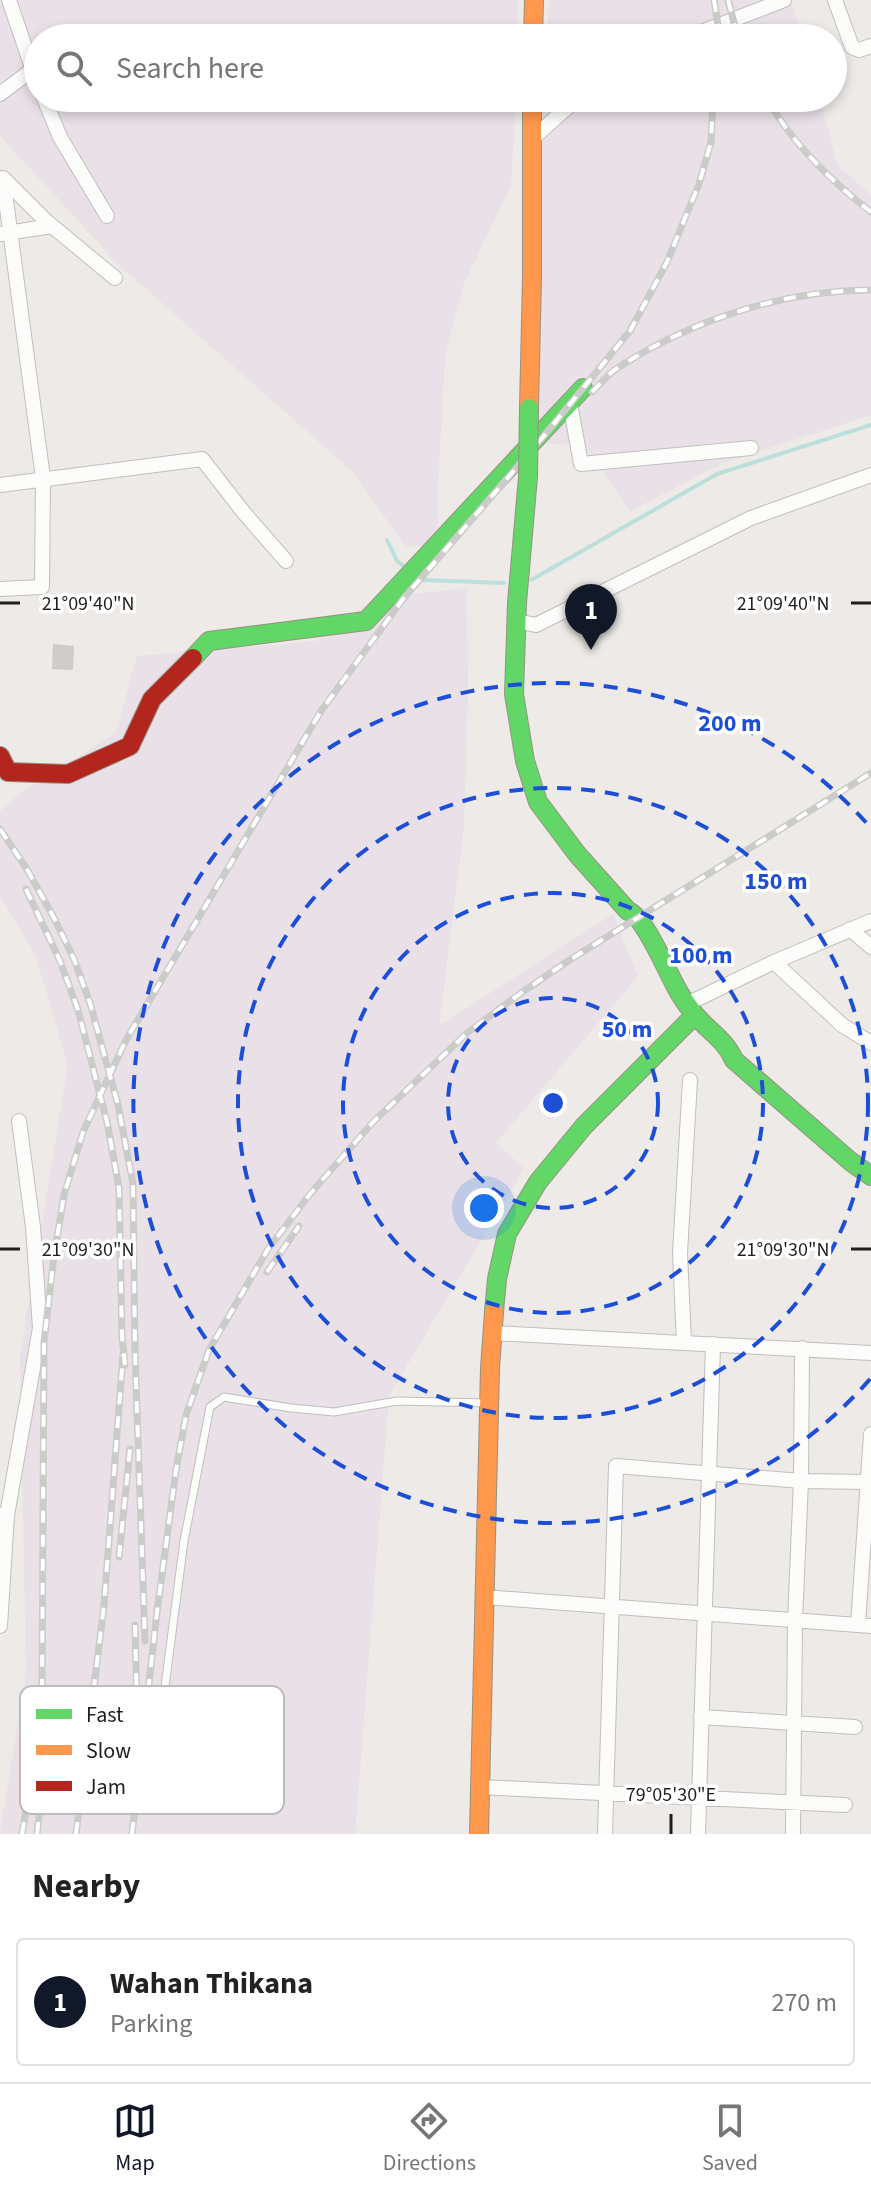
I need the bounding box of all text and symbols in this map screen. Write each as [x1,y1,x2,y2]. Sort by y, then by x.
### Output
search box [24,24,847,112]
icon: search [52,46,96,90]
text: Search here [116,47,264,90]
pin: 1 [565,584,617,650]
text: 21°09'40"N [42,590,134,618]
text: 21°09'40"N [737,590,829,618]
text: 200 m [698,706,762,741]
text: 150 m [744,864,808,899]
text: 100 m [669,938,733,973]
text: 50 m [602,1012,652,1047]
centre of rings [539,1089,567,1117]
your location [464,1188,504,1228]
text: 21°09'30"N [42,1236,134,1264]
text: 21°09'30"N [737,1236,829,1264]
legend [20,1686,284,1814]
text: Fast [86,1699,124,1731]
text: Slow [86,1735,131,1767]
text: Jam [86,1771,126,1803]
text: 79°05'30"E [626,1781,716,1809]
text: Nearby [32,1862,140,1911]
text: Wahan Thikana [110,1962,313,2005]
text: 1 [53,1984,67,2021]
text: 270 m [771,1984,837,2021]
text: Parking [110,2005,192,2042]
tab: Map [113,2099,157,2179]
tab: Directions [383,2099,476,2179]
tab: Saved [702,2099,758,2179]

